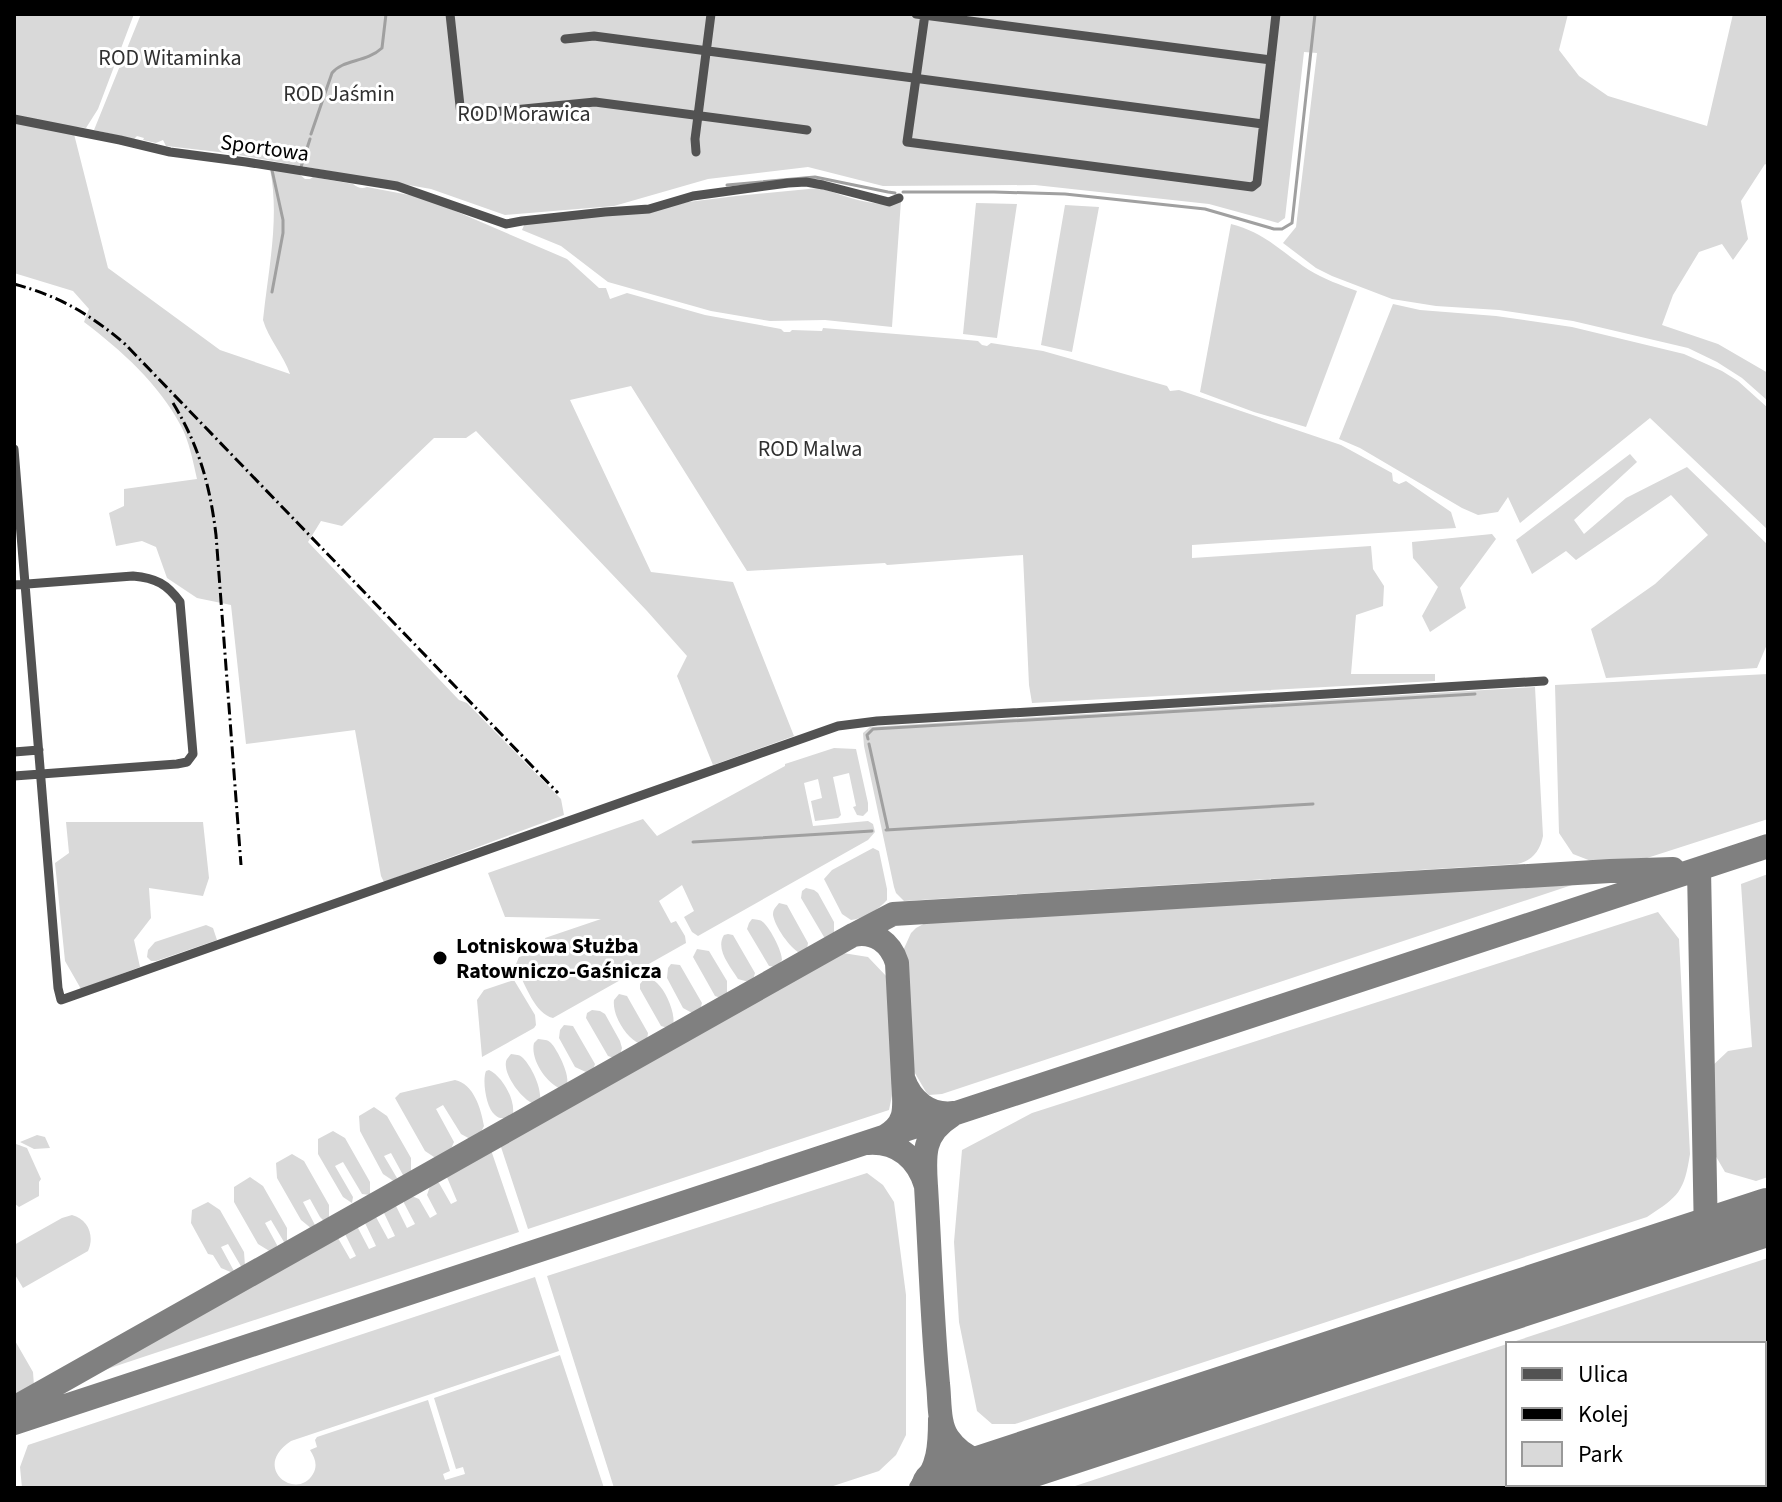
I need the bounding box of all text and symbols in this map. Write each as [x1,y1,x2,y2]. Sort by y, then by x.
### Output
park label: ROD Witaminka [98,42,242,74]
park label: ROD Jaśmin [283,78,395,110]
park label: ROD Morawica [457,98,591,130]
street label: Sportowa [218,126,311,170]
park label: ROD Malwa [758,433,862,465]
place label: Lotniskowa Służba Ratowniczo-Gaśnicza [456,930,662,987]
marker: Lotniskowa Służba Ratowniczo-Gaśnicza [431,949,449,967]
legend [1506,1342,1766,1486]
text: Ulica [1578,1357,1628,1392]
text: Kolej [1578,1397,1629,1432]
text: Park [1578,1437,1623,1472]

